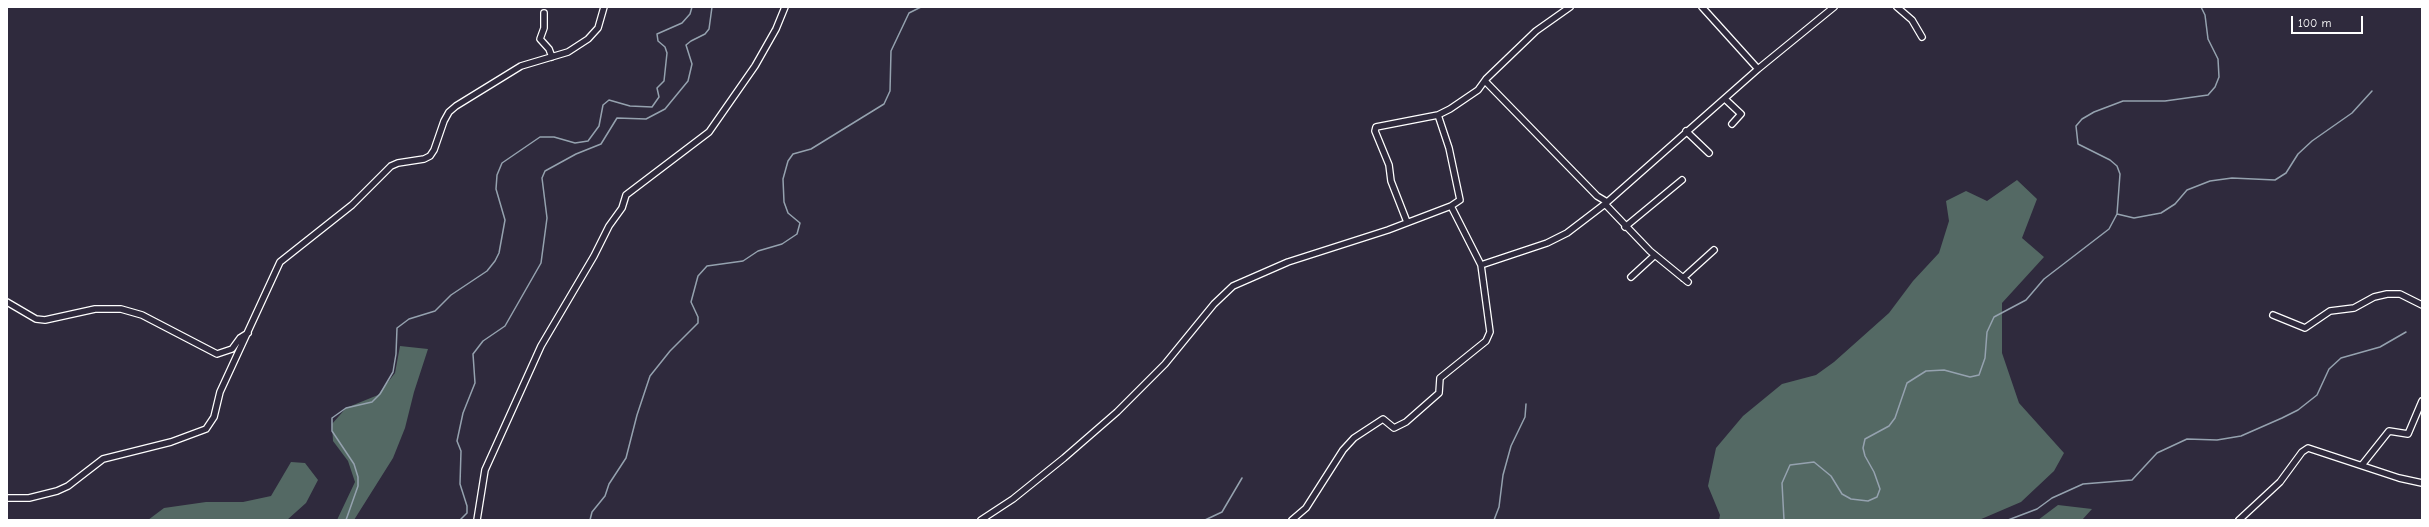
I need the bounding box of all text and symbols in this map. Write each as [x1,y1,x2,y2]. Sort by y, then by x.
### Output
scale bar [2293,8,2365,34]
text: 100 m [2298,16,2331,30]

